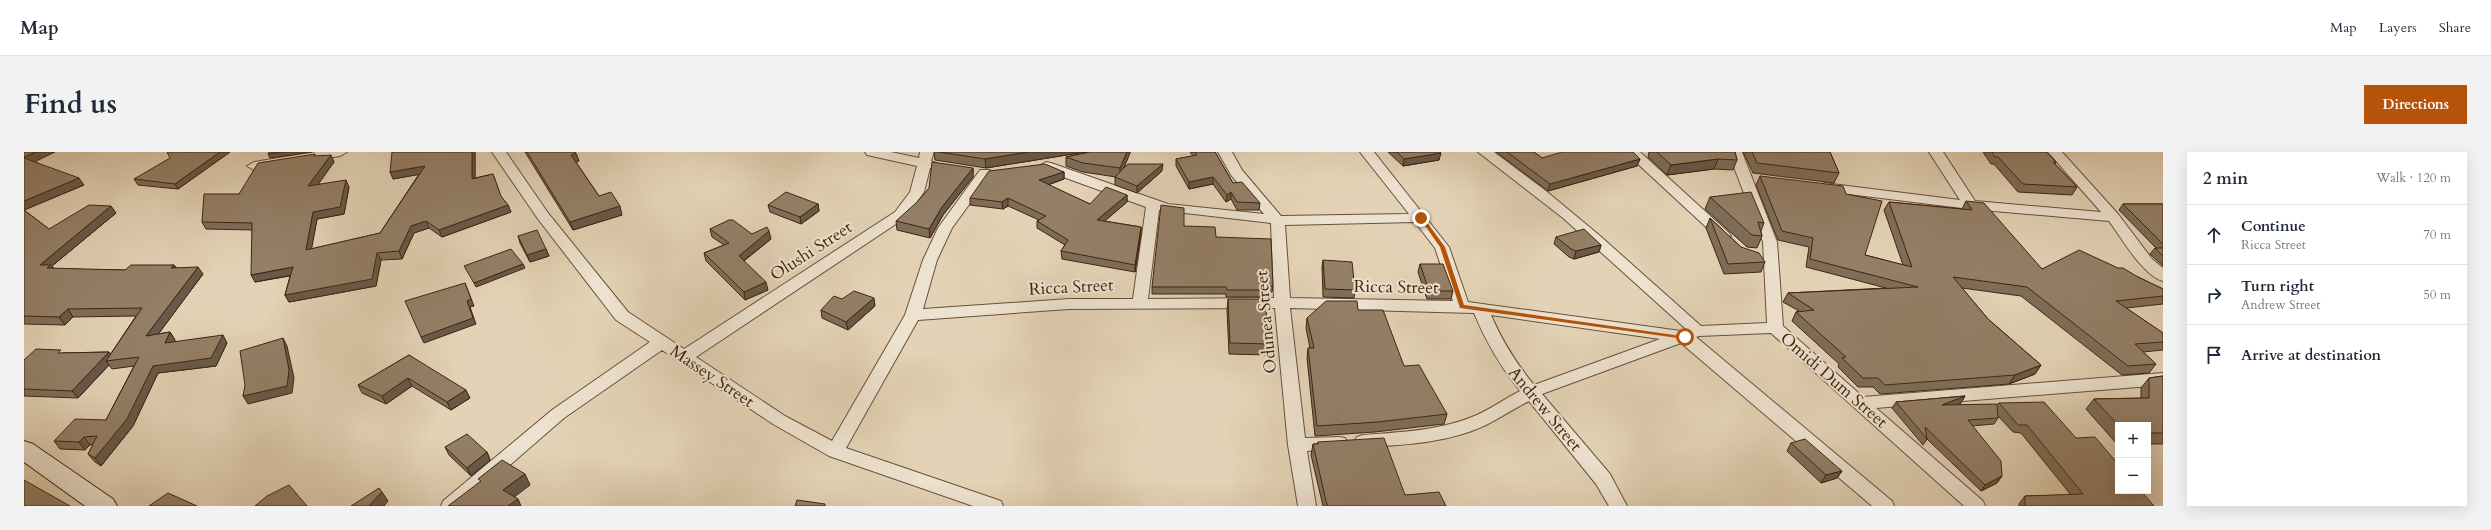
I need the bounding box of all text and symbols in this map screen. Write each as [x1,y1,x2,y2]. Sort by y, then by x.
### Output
text: Map [20,15,59,41]
text: Map [2330,18,2357,37]
text: Layers [2379,18,2417,37]
text: Share [2439,18,2471,37]
text: Find us [24,85,117,123]
button: Directions [2364,85,2467,124]
text: 2 min [2203,167,2248,190]
text: Walk · 120 m [2376,169,2451,187]
route end [1412,209,1430,227]
street label: Olushi Street [765,216,857,286]
text: Continue [2241,216,2306,236]
icon: ahead [2203,224,2225,246]
text: 70 m [2423,226,2451,244]
text: Ricca Street [2241,236,2306,254]
street label: Odunea Street [1250,269,1282,374]
street label: Ricca Street [1028,273,1115,301]
street label: Ricca Street [1353,275,1439,299]
text: Turn right [2241,276,2314,296]
icon: right [2203,284,2225,306]
text: 50 m [2423,286,2451,304]
text: Andrew Street [2241,296,2320,314]
street label: Omidi Dum Street [1775,327,1893,433]
route start [1676,328,1694,346]
street label: Massey Street [665,339,759,413]
icon: arrive [2203,344,2225,366]
text: Arrive at destination [2241,345,2381,365]
street label: Andrew Street [1503,362,1588,457]
map controls [2115,422,2151,494]
button: + [2115,422,2151,458]
button: − [2115,458,2151,494]

